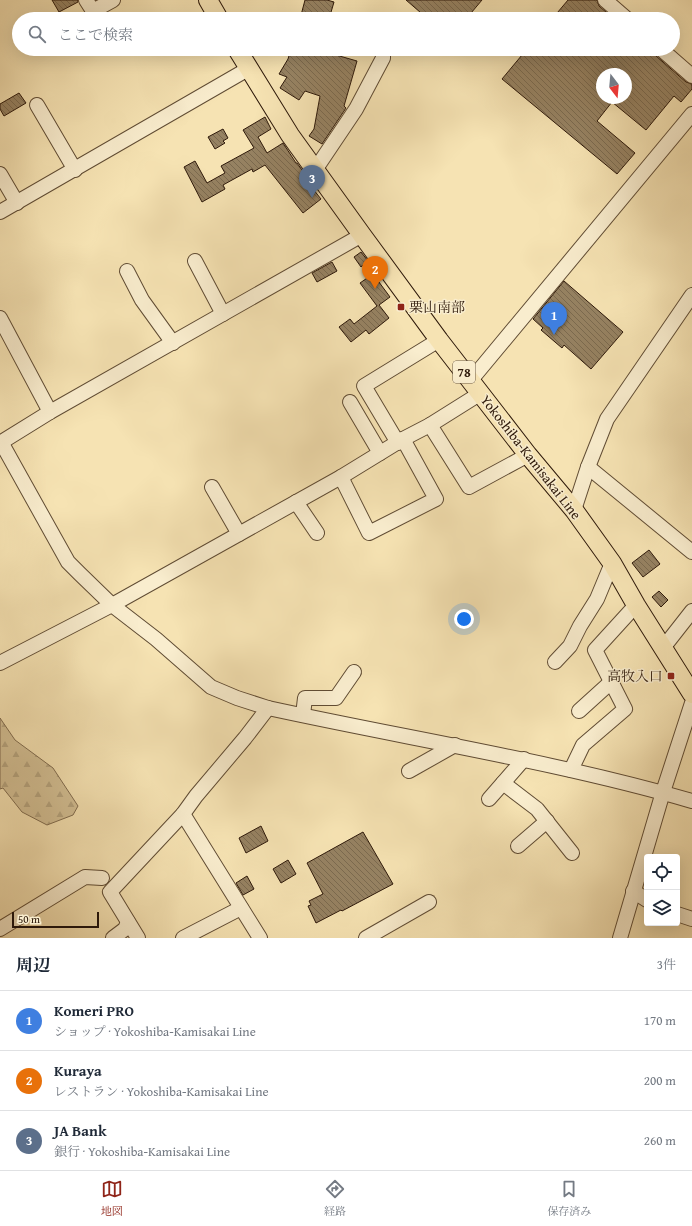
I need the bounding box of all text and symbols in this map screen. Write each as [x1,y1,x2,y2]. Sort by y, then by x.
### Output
search box [12,12,680,56]
icon: search [26,23,48,45]
text: ここで検索 [58,24,133,45]
north arrow [596,68,632,104]
pin: 3 [299,165,325,198]
pin: 2 [362,256,388,289]
place label: 栗山南部 [409,297,465,317]
marker: 栗山南部 [396,302,406,312]
pin: 1 [541,302,567,335]
road number: 78 [453,361,475,383]
street label: Yokoshiba-Kamisakai Line [476,391,586,524]
your location [454,609,474,629]
place label: 高牧入口 [607,666,663,686]
marker: 高牧入口 [666,671,676,681]
map controls [644,854,680,926]
button: locate [644,854,680,890]
button: layers [644,890,680,926]
scale bar [12,910,99,929]
text: 50 m [18,911,40,927]
text: 周辺 [16,952,50,977]
text: 3件 [657,955,676,974]
text: Komeri PRO [54,1000,134,1021]
text: 1 [26,1011,32,1030]
text: 170 m [644,1011,676,1030]
text: ショップ · Yokoshiba-Kamisakai Line [54,1022,256,1041]
text: Kuraya [54,1060,102,1081]
text: 2 [26,1071,32,1090]
text: 200 m [644,1071,676,1090]
text: レストラン · Yokoshiba-Kamisakai Line [54,1082,269,1101]
text: JA Bank [54,1120,106,1141]
text: 3 [26,1131,32,1150]
text: 260 m [644,1131,676,1150]
text: 銀行 · Yokoshiba-Kamisakai Line [54,1142,230,1161]
tab: 地図 [101,1178,123,1219]
tab: 経路 [324,1178,346,1219]
tab: 保存済み [547,1178,591,1219]

